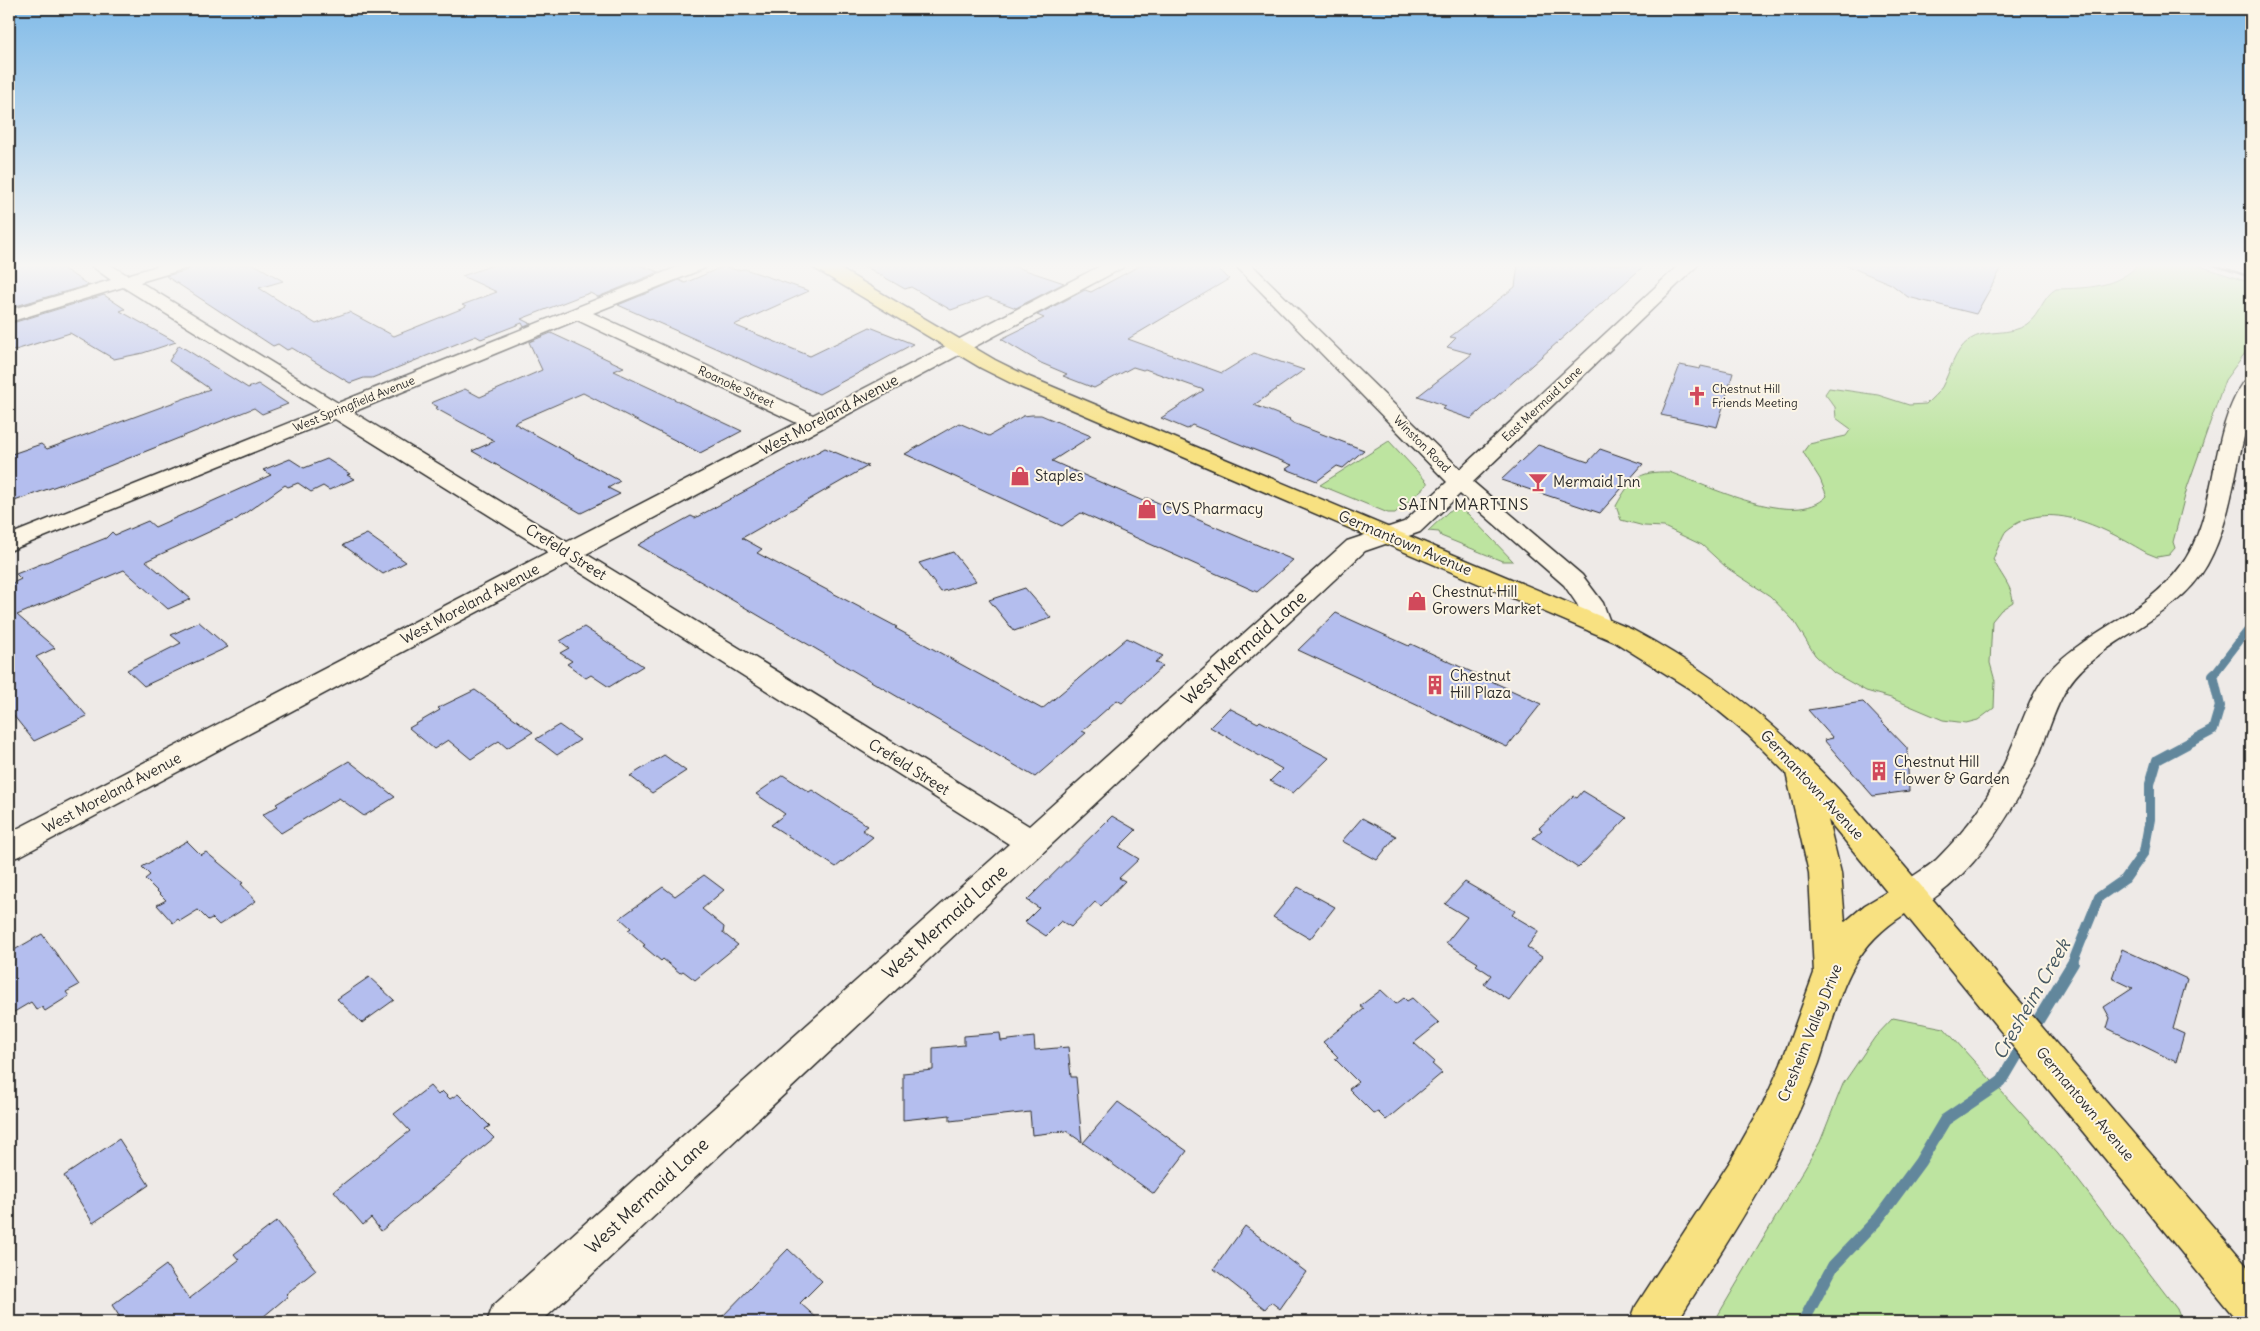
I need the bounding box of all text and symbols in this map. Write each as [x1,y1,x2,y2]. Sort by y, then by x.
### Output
street label: Roanoke Street [696,362,777,411]
street label: East Mermaid Lane [1499,363,1585,445]
street label: West Moreland Avenue [756,370,901,459]
street label: West Springfield Avenue [291,372,417,435]
place label: Chestnut Hill Friends Meeting [1712,381,1798,410]
church icon: Chestnut Hill Friends Meeting [1686,385,1708,407]
street label: Winston Road [1391,412,1454,475]
shop icon: Staples [1009,465,1031,487]
place label: Staples [1035,466,1084,485]
bar icon: Mermaid Inn [1527,471,1549,493]
place label: Mermaid Inn [1553,472,1641,491]
district label: SAINT MARTINS [1399,494,1529,514]
shop icon: CVS Pharmacy [1136,498,1158,520]
place label: CVS Pharmacy [1162,499,1263,518]
street label: Germantown Avenue [1336,506,1475,579]
street label: Crefeld Street [522,519,610,584]
street label: West Moreland Avenue [397,559,542,648]
place label: Chestnut Hill Growers Market [1432,582,1541,618]
street label: West Mermaid Lane [1176,585,1311,710]
shop icon: Chestnut Hill Growers Market [1406,590,1428,612]
place label: Chestnut Hill Plaza [1450,666,1511,702]
building icon: Chestnut Hill Plaza [1424,674,1446,696]
street label: Germantown Avenue [1757,726,1868,843]
street label: Crefeld Street [865,734,953,799]
street label: West Moreland Avenue [39,748,184,837]
place label: Chestnut Hill Flower & Garden [1894,752,2010,788]
building icon: Chestnut Hill Flower & Garden [1868,760,1890,782]
street label: West Mermaid Lane [877,859,1012,984]
water label: Cresheim Creek [1987,933,2076,1063]
street label: Cresheim Valley Drive [1773,961,1846,1104]
street label: Germantown Avenue [2032,1043,2139,1165]
street label: West Mermaid Lane [580,1132,713,1259]

